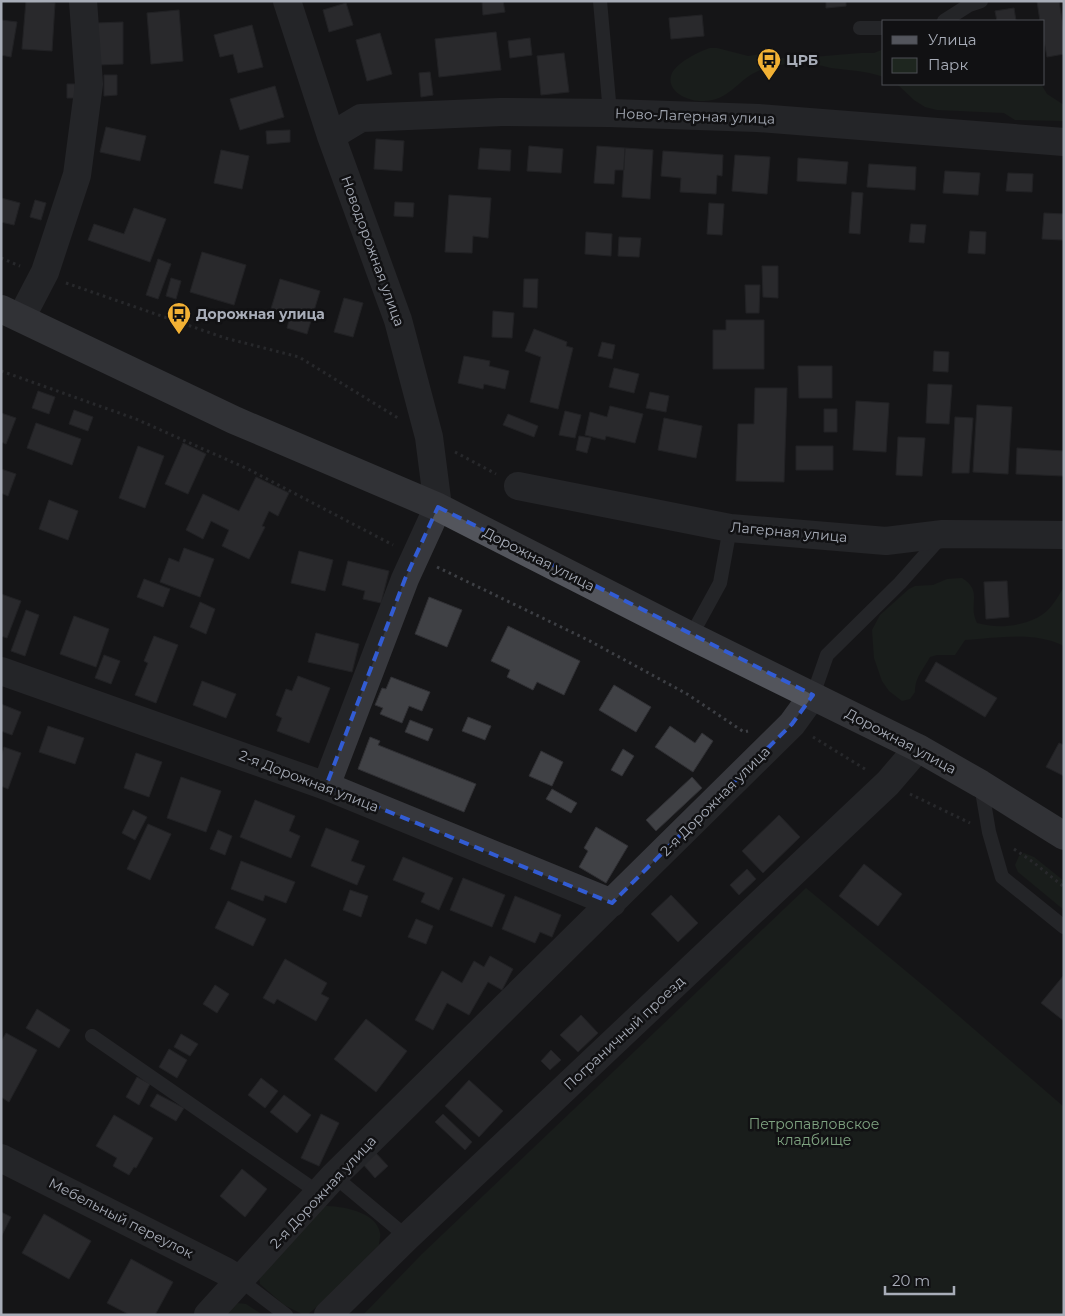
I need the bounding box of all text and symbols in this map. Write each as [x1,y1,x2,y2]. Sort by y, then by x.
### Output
legend [882,20,1045,85]
text: Улица [928,30,976,49]
bus stop icon: ЦРБ [756,47,782,81]
place label: ЦРБ [786,51,818,69]
text: Парк [928,55,968,74]
street label: Ново-Лагерная улица [615,104,775,128]
street label: Новодорожная улица [337,173,409,329]
bus stop icon: Дорожная улица [166,301,192,335]
place label: Дорожная улица [196,305,325,323]
street label: Лагерная улица [730,518,848,546]
street label: Дорожная улица [480,523,598,595]
street label: Дорожная улица [842,704,960,778]
street label: 2-я Дорожная улица [656,742,774,860]
street label: 2-я Дорожная улица [237,746,381,816]
street label: Пограничный проезд [560,972,688,1094]
park label: Петропавловское кладбище [749,1115,879,1149]
street label: 2-я Дорожная улица [266,1132,380,1252]
street label: Мебельный переулок [46,1174,196,1262]
scale bar [885,1264,954,1296]
text: 20 m [892,1271,930,1290]

